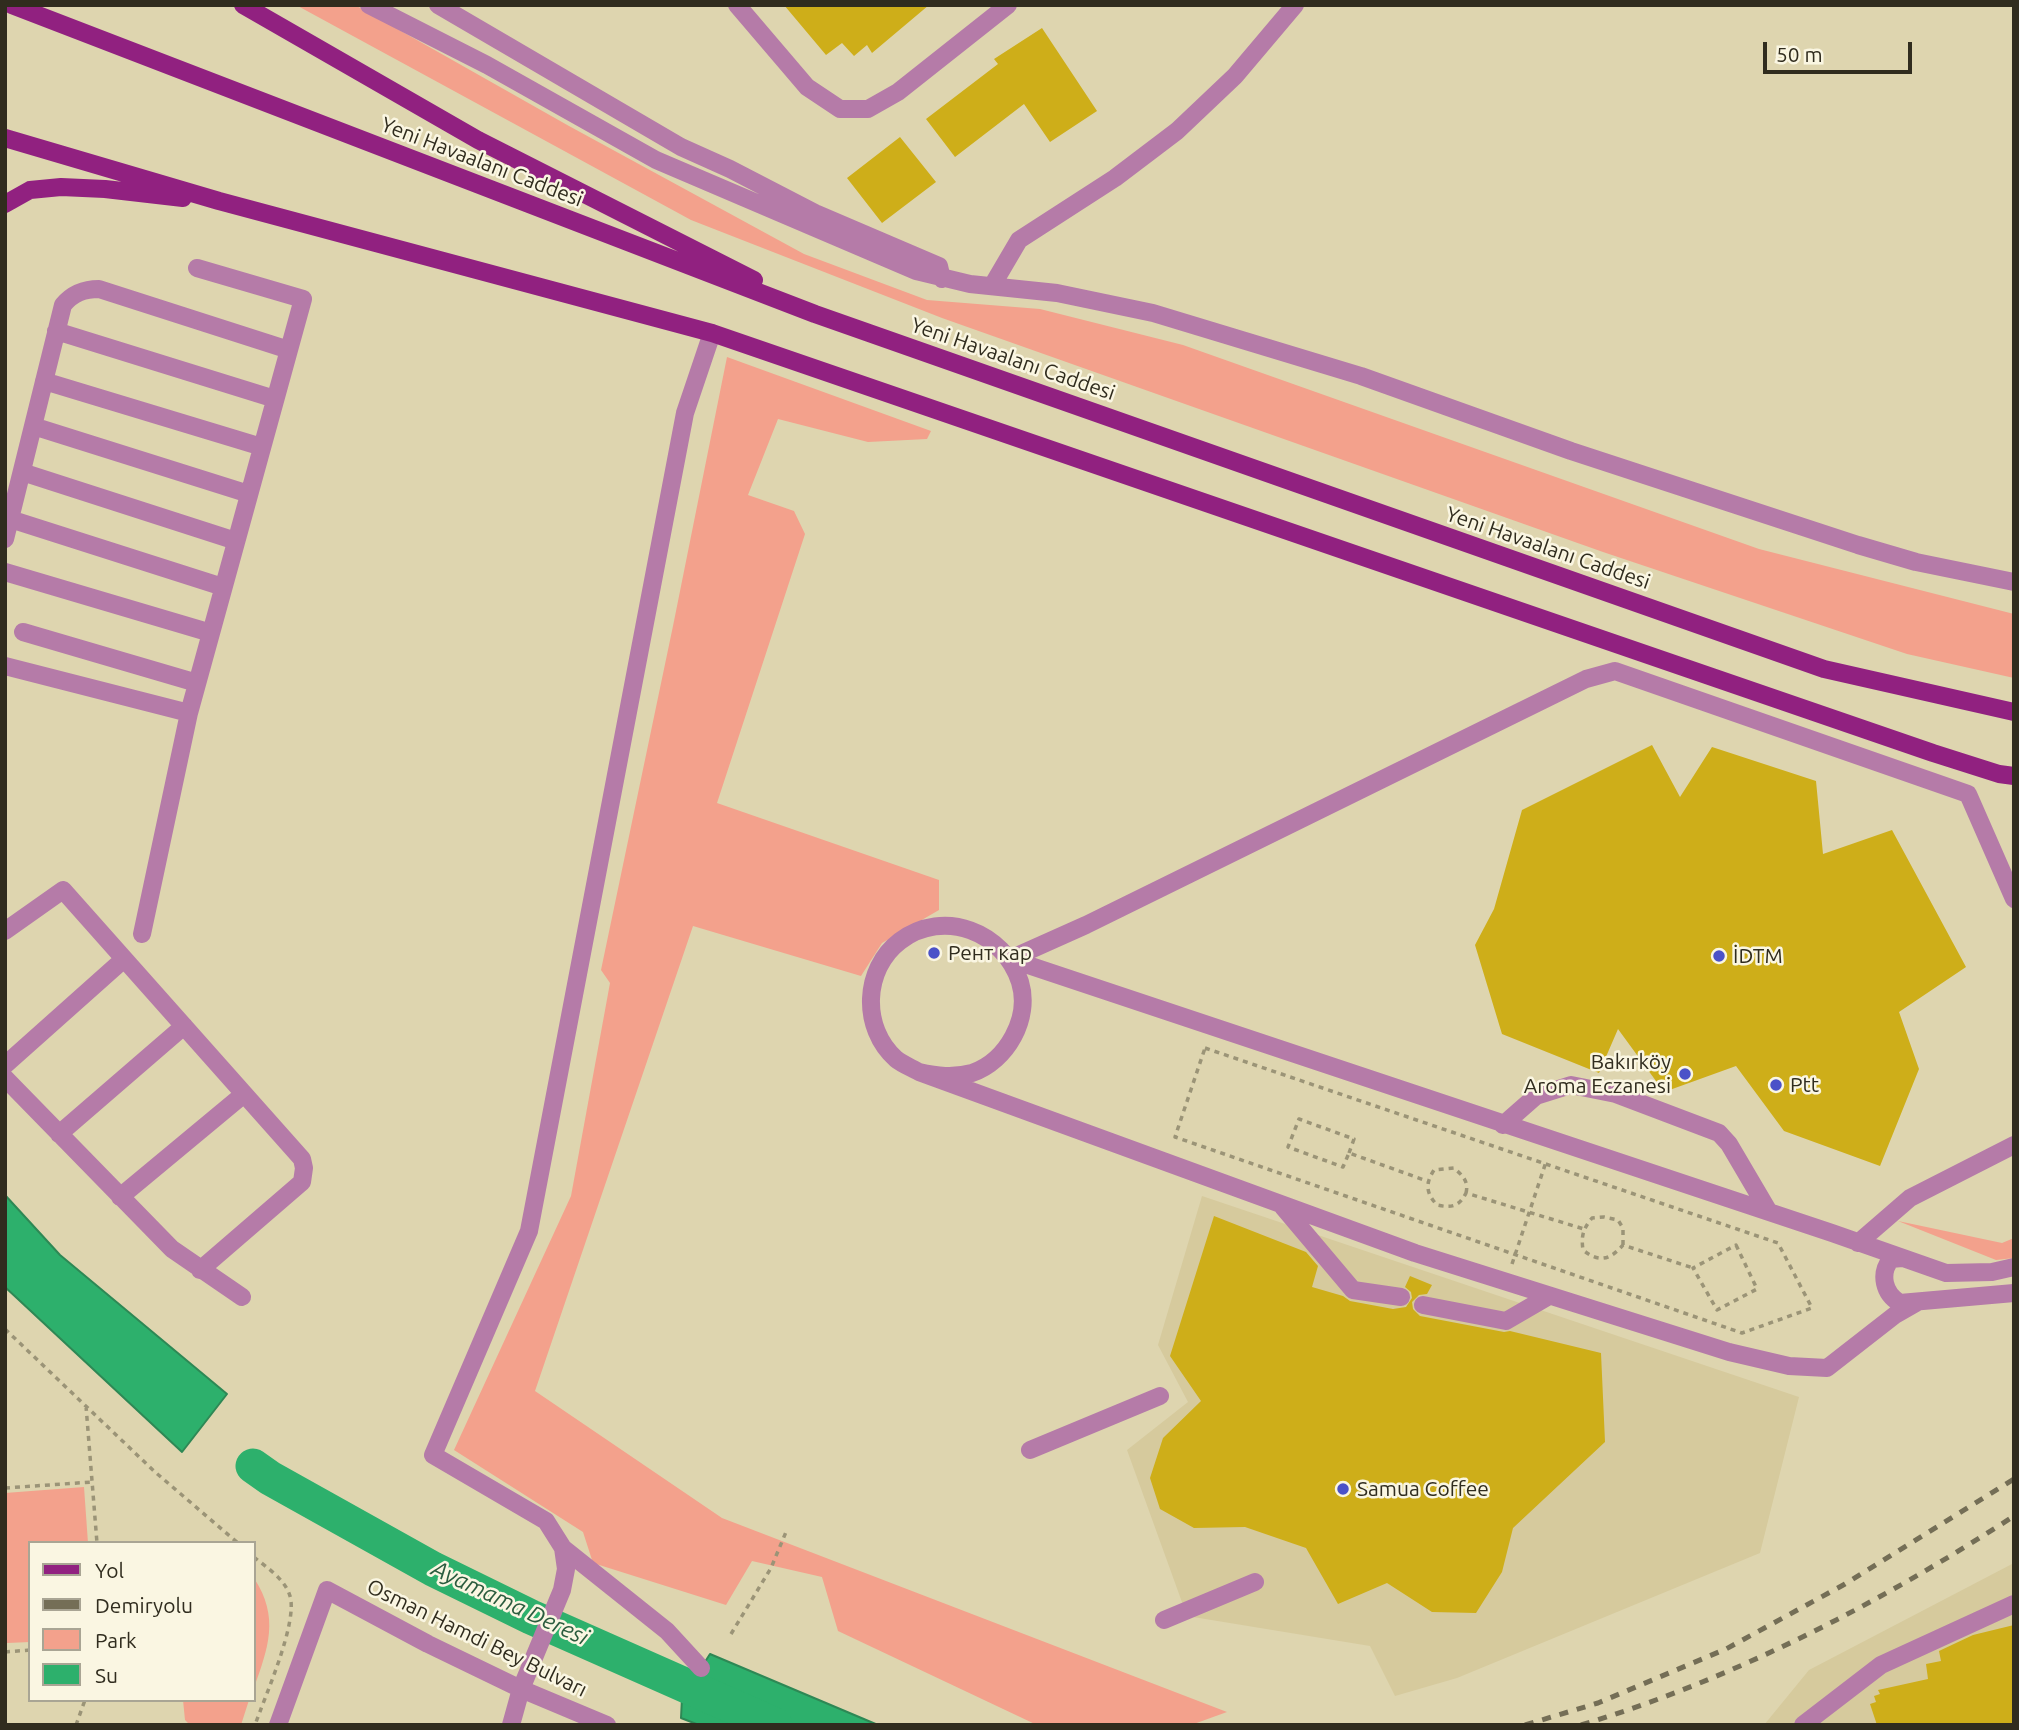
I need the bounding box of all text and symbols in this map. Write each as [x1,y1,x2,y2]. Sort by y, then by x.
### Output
scale bar [1767,28,1916,72]
text: 50 m [1776,42,1823,66]
street label: Yeni Havaalanı Caddesi [377,112,587,212]
street label: Yeni Havaalanı Caddesi [908,312,1118,406]
street label: Yeni Havaalanı Caddesi [1443,501,1653,595]
place label: Рент кар [948,940,1032,966]
place label: İDTM [1733,943,1783,969]
marker: Рент кар [926,945,942,961]
marker: İDTM [1711,948,1727,964]
place label: Bakırköy Aroma Eczanesi [1524,1049,1671,1099]
marker: Bakırköy Aroma Eczanesi [1677,1066,1693,1082]
place label: Ptt [1790,1072,1819,1098]
marker: Ptt [1768,1077,1784,1093]
place label: Samua Coffee [1357,1476,1489,1502]
marker: Samua Coffee [1335,1481,1351,1497]
legend [28,1541,256,1702]
water label: Ayamama Deresi [427,1555,593,1651]
text: Yol [95,1558,124,1582]
street label: Osman Hamdi Bey Bulvarı [363,1574,591,1702]
text: Demiryolu [95,1593,193,1617]
text: Park [95,1628,137,1652]
text: Su [95,1663,118,1687]

